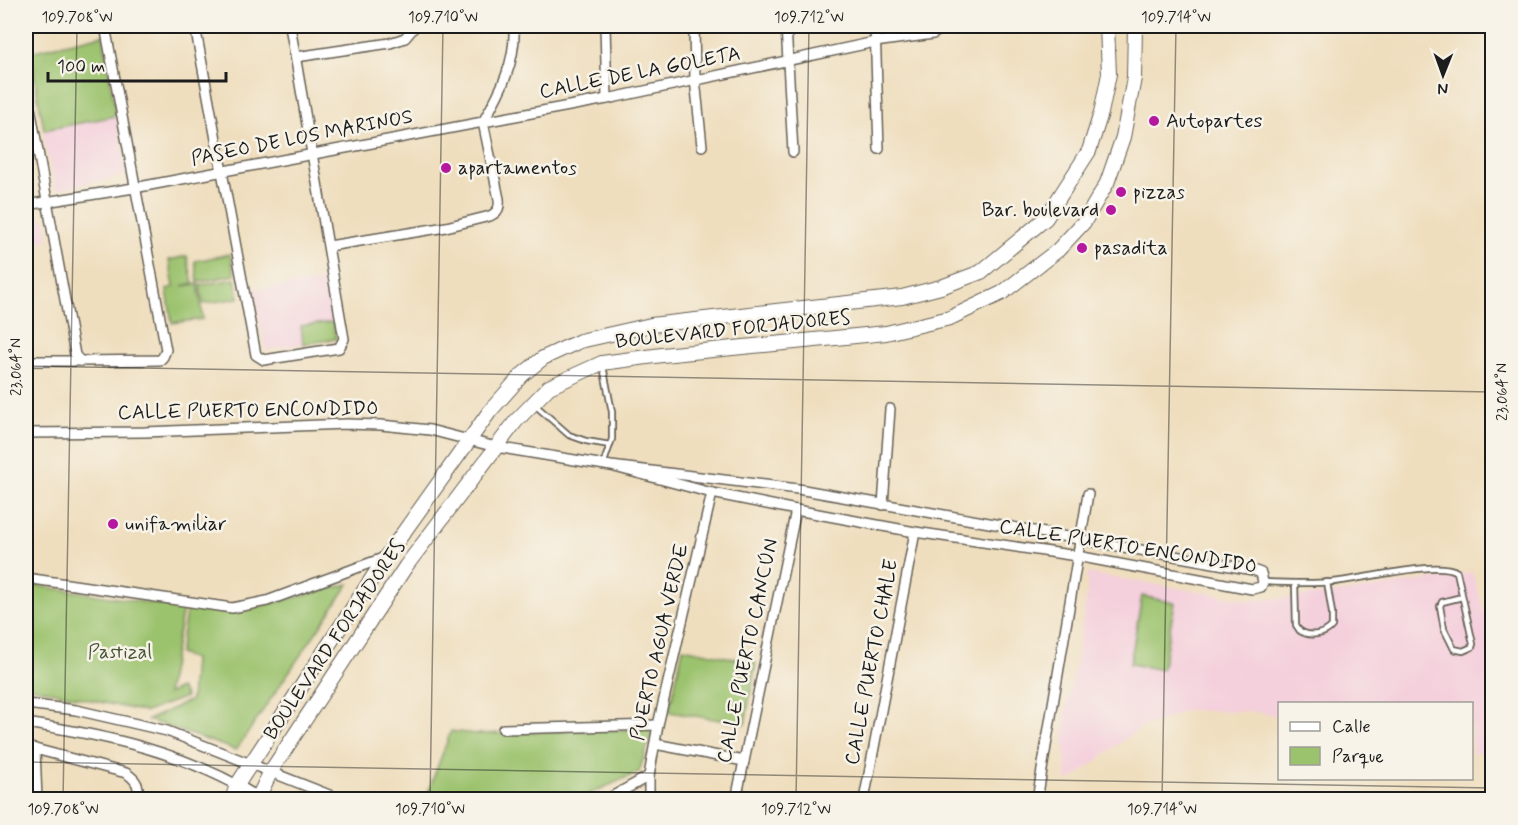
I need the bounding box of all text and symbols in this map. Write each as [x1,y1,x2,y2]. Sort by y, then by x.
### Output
text: 109.708°W [41,8,113,28]
text: 109.710°W [408,8,478,28]
text: 109.712°W [774,8,844,28]
text: 109.714°W [1141,8,1211,28]
street label: CALLE DE LA GOLETA [537,40,743,106]
scale bar [48,45,226,83]
north arrow [1413,45,1473,105]
text: 100 m [57,55,105,79]
text: N [1437,78,1448,99]
street label: PASEO DE LOS MARINOS [189,103,415,173]
place label: Autopartes [1166,108,1263,135]
marker: Autopartes [1147,114,1161,128]
place label: apartamentos [458,155,577,182]
marker: apartamentos [439,161,453,175]
place label: pizzas [1133,179,1185,206]
marker: pizzas [1114,185,1128,199]
place label: Bar. boulevard [982,197,1099,224]
marker: Bar. boulevard [1104,203,1118,217]
place label: pasadita [1094,235,1168,262]
marker: pasadita [1075,241,1089,255]
street label: BOULEVARD FORJADORES [614,304,852,356]
text: 23.064°N [7,338,27,396]
text: 23.064°N [1493,363,1513,421]
street label: CALLE PUERTO ENCONDIDO [117,395,379,427]
place label: unifamiliar [125,511,227,538]
street label: CALLE PUERTO ENCONDIDO [997,513,1259,581]
marker: unifamiliar [106,517,120,531]
street label: BOULEVARD FORJADORES [258,535,412,745]
street label: CALLE PUERTO CANCÚN [711,536,785,766]
street label: PUERTO AGUA VERDE [624,541,696,743]
street label: CALLE PUERTO CHALE [839,557,905,767]
park label: Pastizal [88,639,152,666]
legend [1278,702,1473,780]
text: Calle [1332,715,1371,739]
text: Parque [1332,745,1384,769]
text: 109.708°W [27,800,99,820]
text: 109.710°W [395,800,465,820]
text: 109.712°W [761,800,831,820]
text: 109.714°W [1127,800,1197,820]

